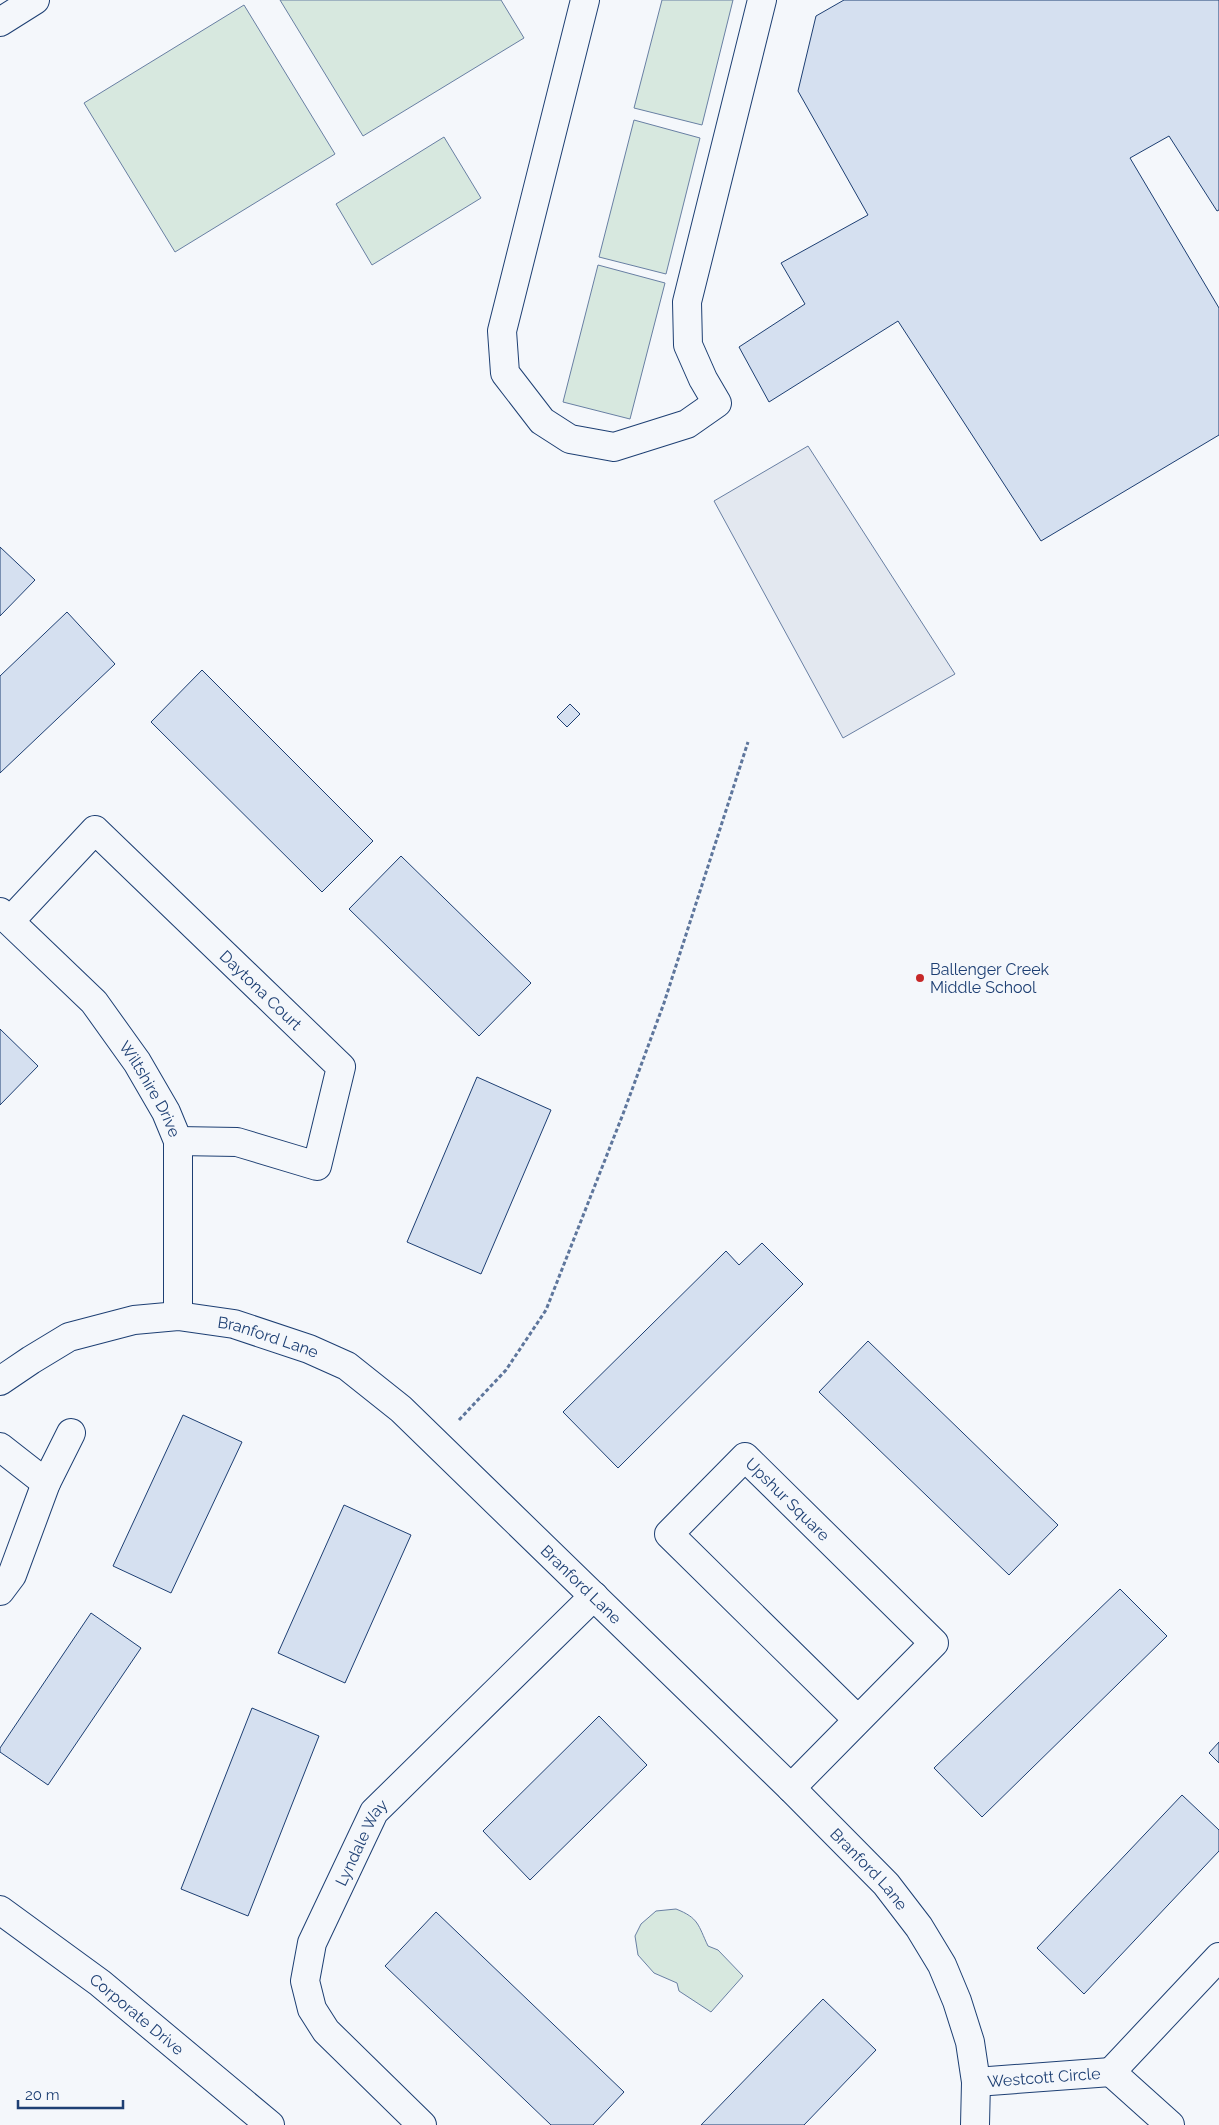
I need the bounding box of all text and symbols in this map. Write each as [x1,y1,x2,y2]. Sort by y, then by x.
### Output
street label: Daytona Court [216,946,306,1034]
place label: Ballenger Creek Middle School [930,960,1050,997]
marker: Ballenger Creek Middle School [914,972,926,984]
street label: Wiltshire Drive [115,1037,185,1140]
street label: Branford Lane [216,1312,322,1362]
street label: Upshur Square [742,1454,834,1545]
street label: Branford Lane [537,1541,626,1628]
street label: Lyndale Way [331,1795,391,1889]
street label: Branford Lane [827,1824,912,1914]
street label: Corporate Drive [86,1969,188,2059]
street label: Westcott Circle [987,2063,1101,2091]
scale bar [18,2078,122,2110]
text: 20 m [25,2086,60,2104]

